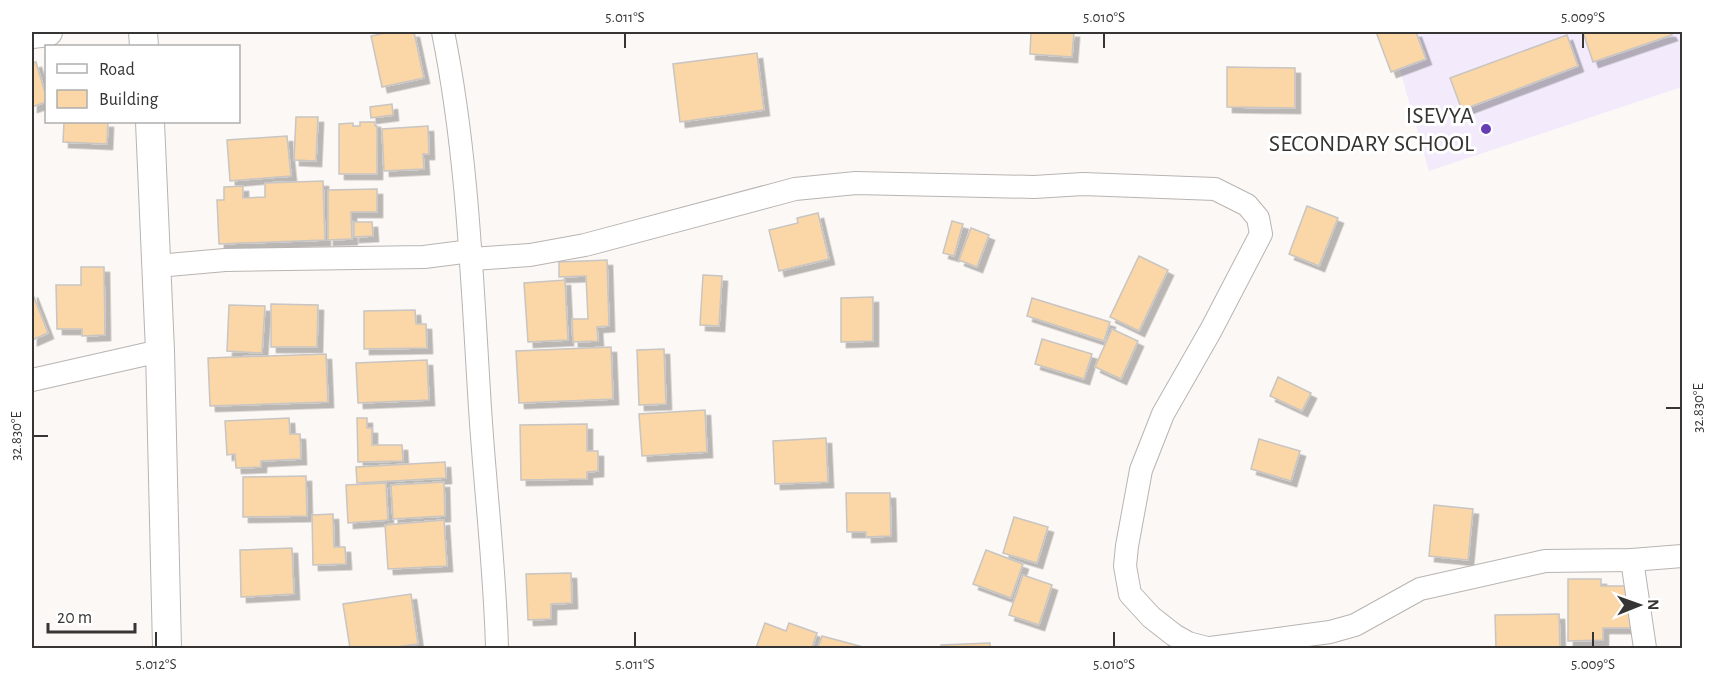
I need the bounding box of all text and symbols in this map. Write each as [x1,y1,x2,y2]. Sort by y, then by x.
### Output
text: 5.011°S [605,10,645,25]
text: 5.010°S [1083,10,1125,25]
text: 5.009°S [1561,10,1605,25]
legend [45,45,240,123]
text: Road [99,61,135,79]
text: Building [99,91,159,109]
place label: ISEVYA SECONDARY SCHOOL [1269,104,1474,156]
marker: ISEVYA SECONDARY SCHOOL [1479,122,1493,136]
text: 32.830°E [1691,383,1706,433]
text: 32.830°E [9,411,24,461]
north arrow [1609,575,1669,635]
scale bar [48,596,135,634]
text: N [1645,599,1661,610]
text: 20 m [57,609,92,627]
text: 5.012°S [135,657,177,672]
text: 5.011°S [615,657,655,672]
text: 5.010°S [1093,657,1135,672]
text: 5.009°S [1571,657,1615,672]

